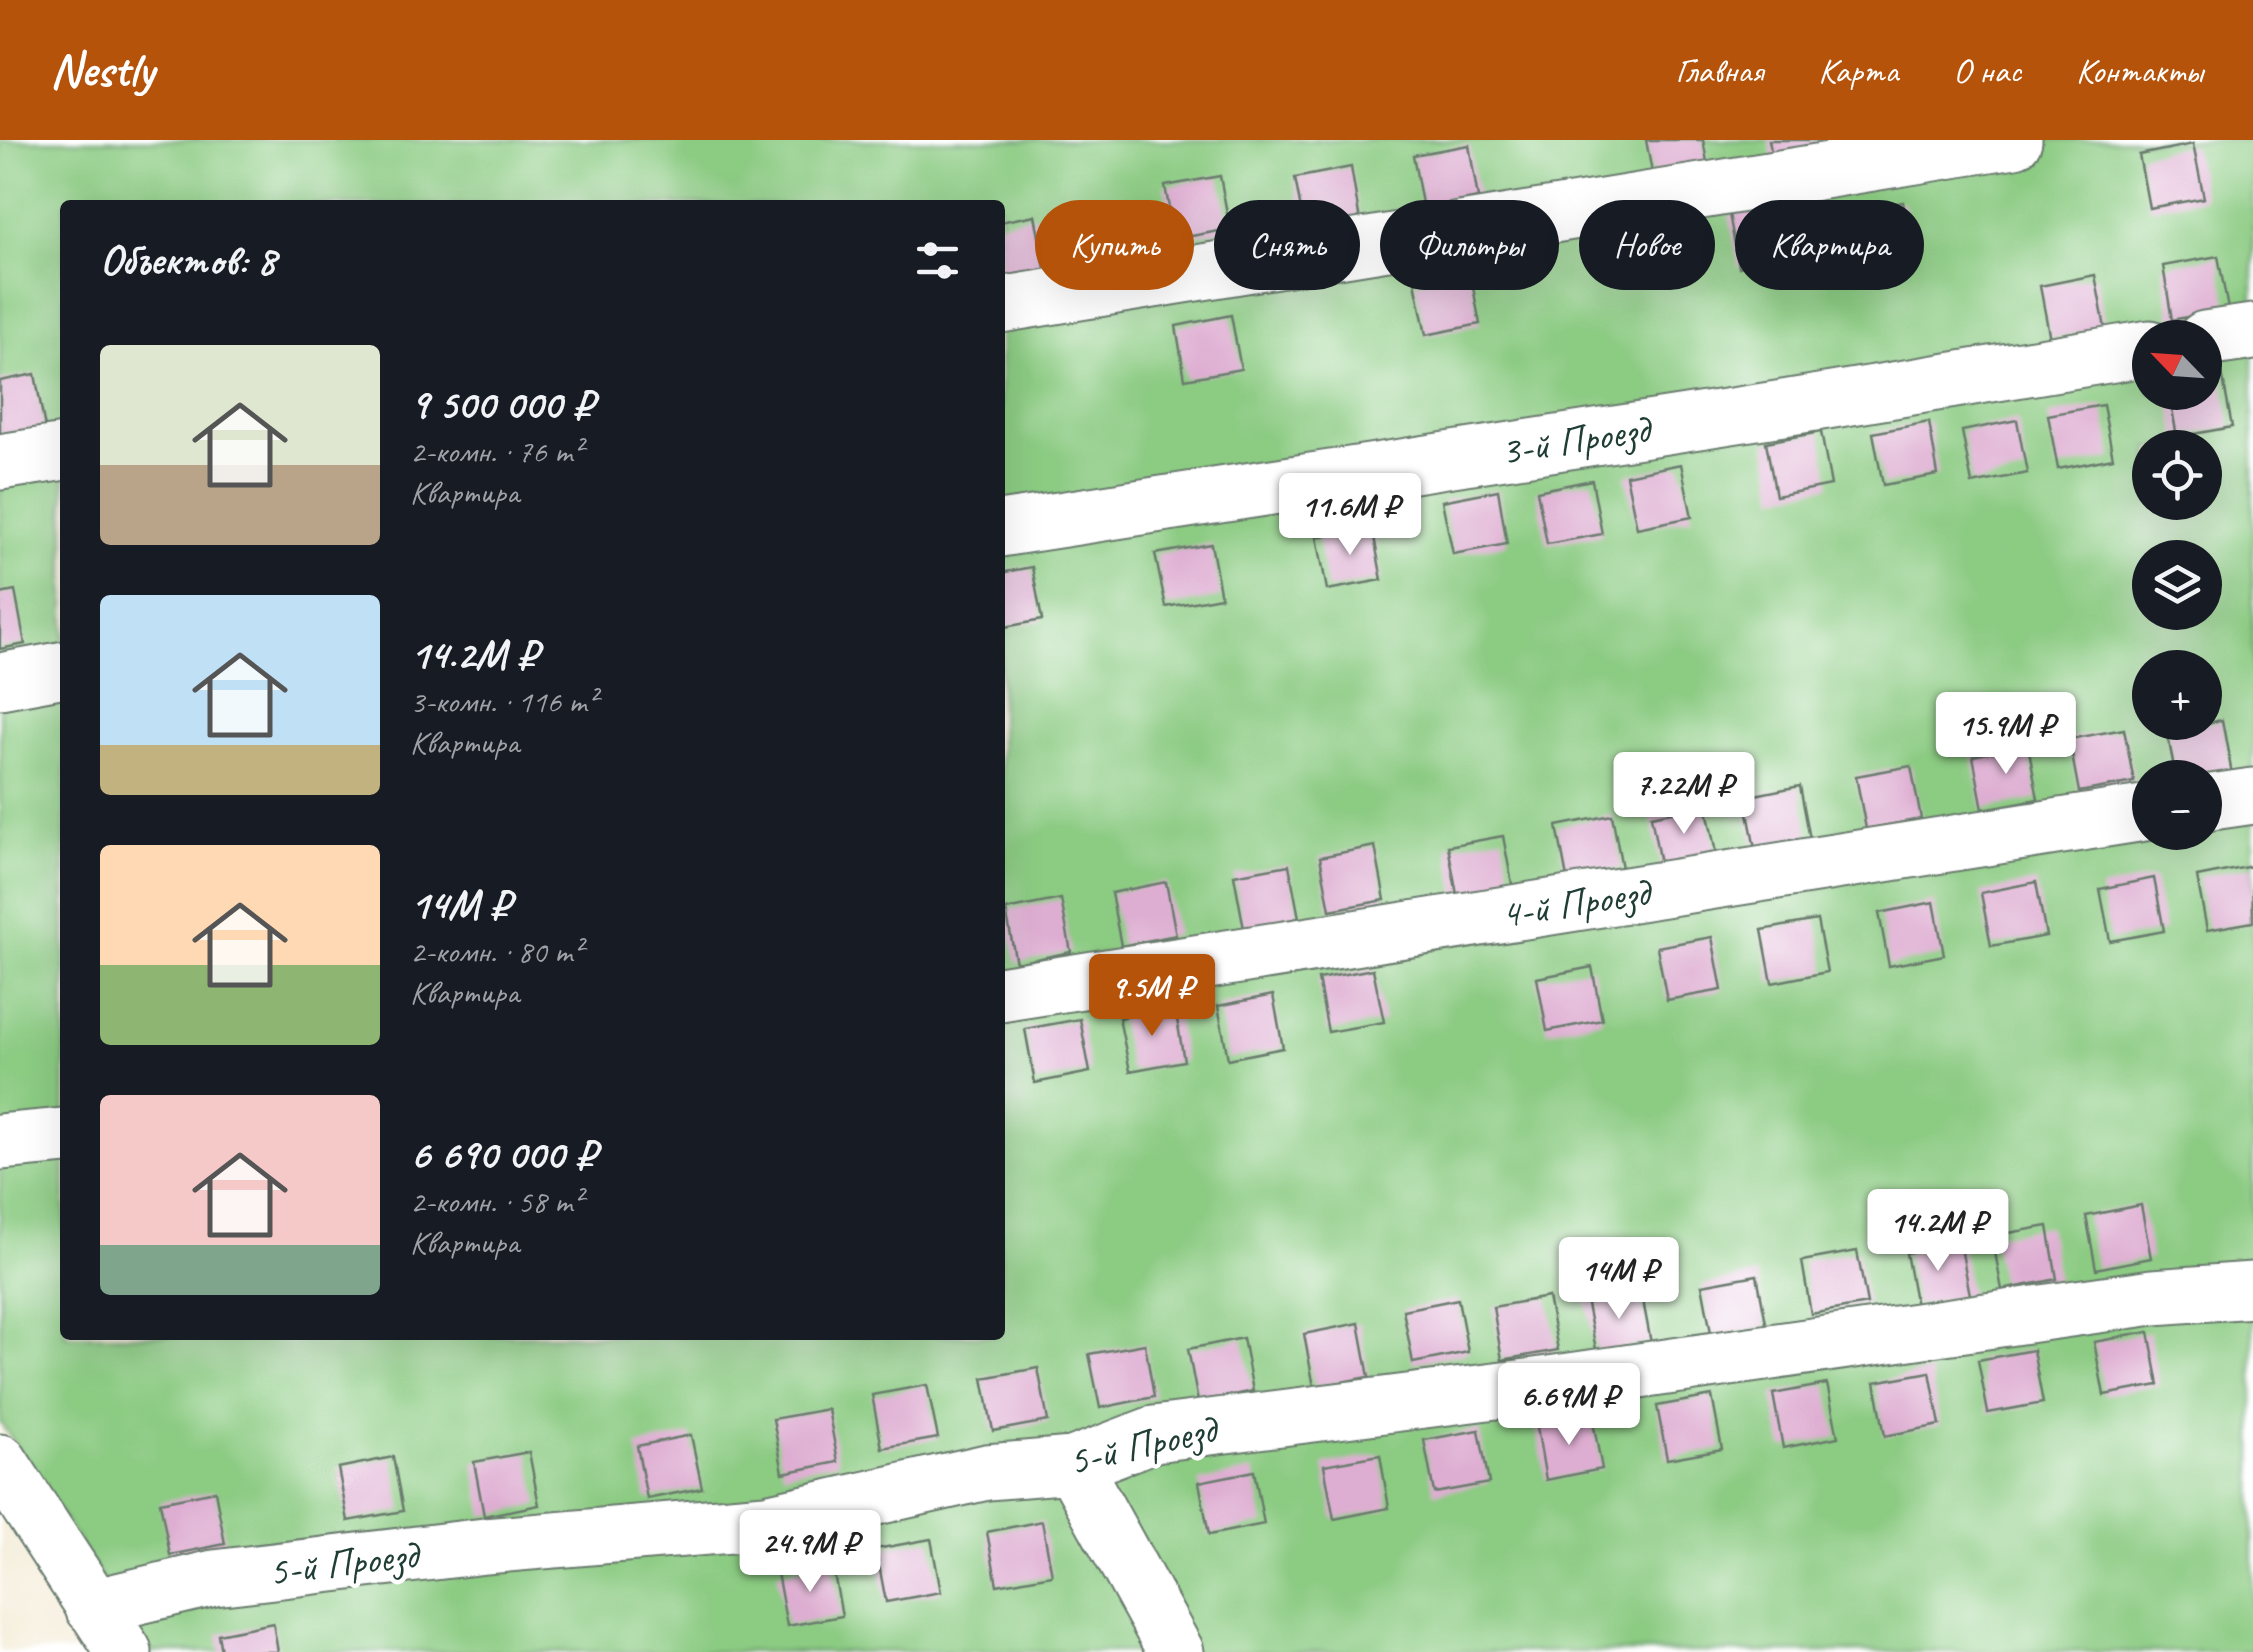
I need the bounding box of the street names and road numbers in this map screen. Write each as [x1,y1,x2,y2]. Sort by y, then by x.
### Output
street label: 3-й Проезд [1497,403,1656,476]
street label: 4-й Проезд [1497,866,1656,939]
street label: 5-й Проезд [1064,1403,1224,1486]
street label: 5-й Проезд [266,1529,424,1597]

